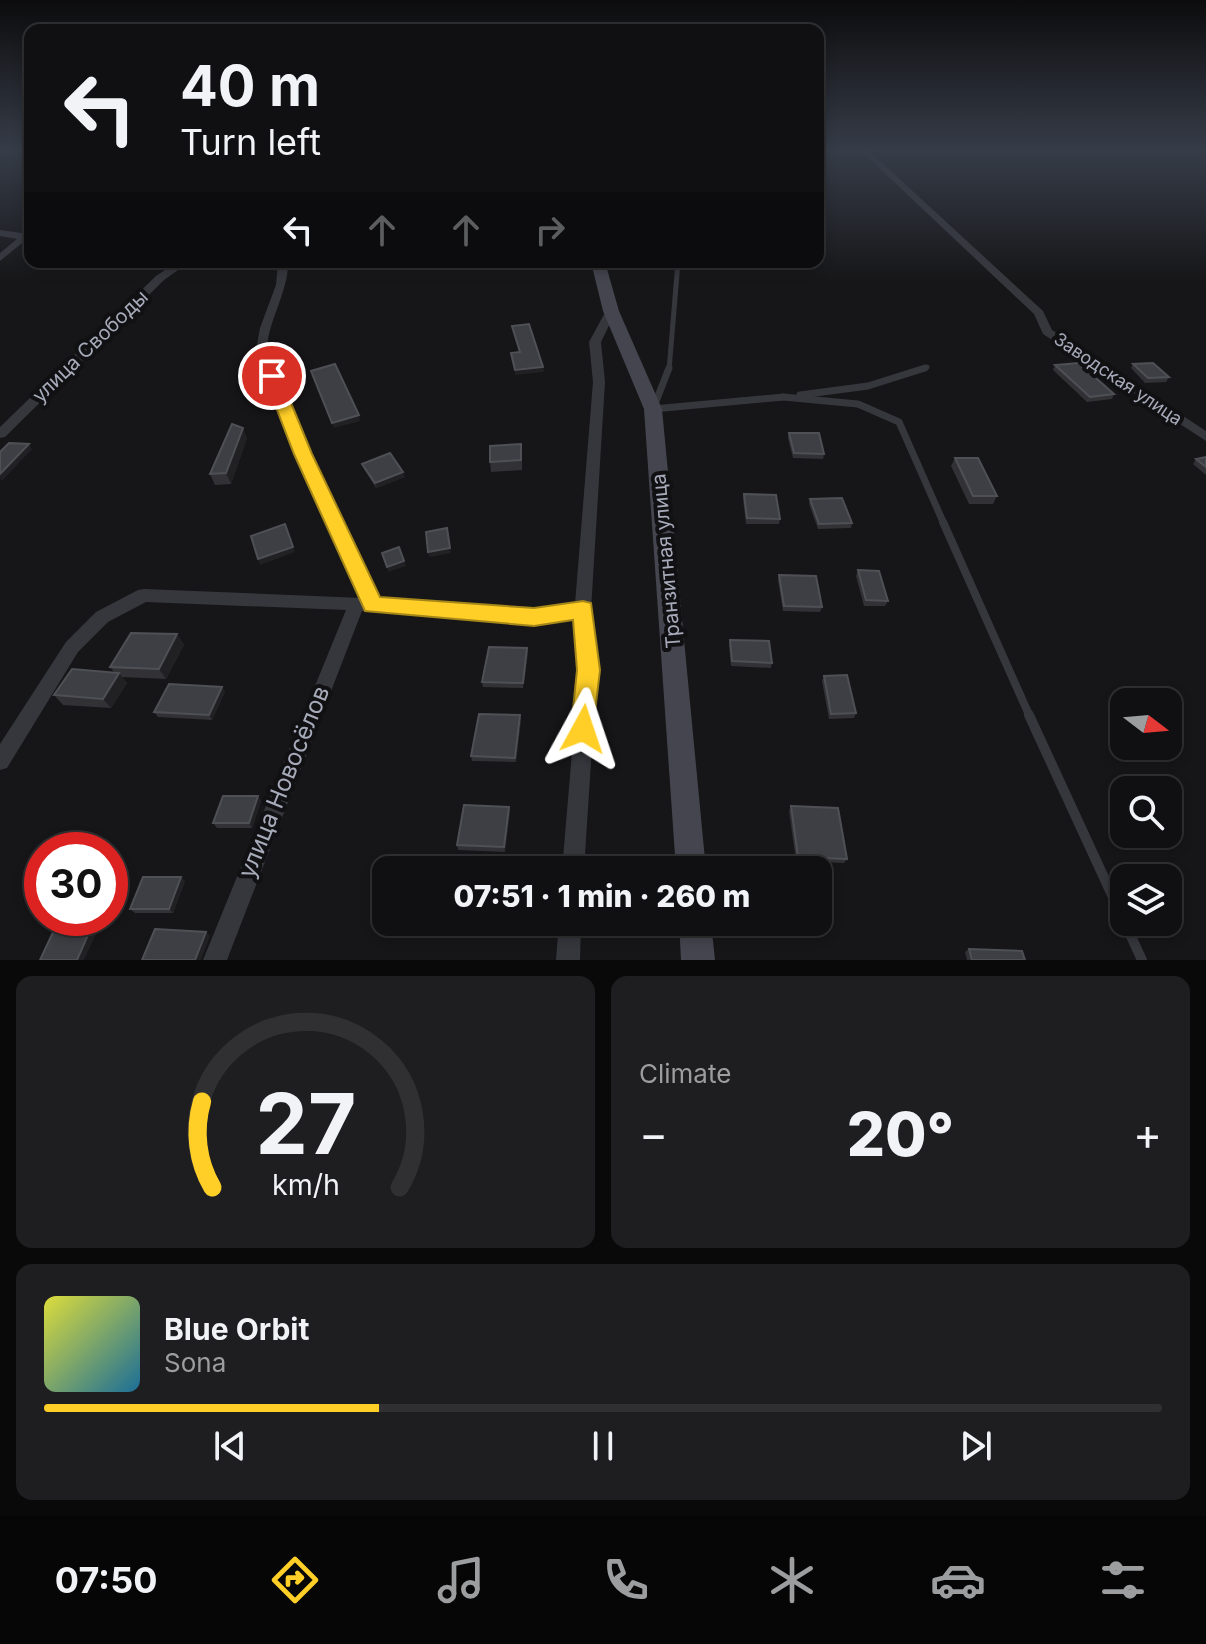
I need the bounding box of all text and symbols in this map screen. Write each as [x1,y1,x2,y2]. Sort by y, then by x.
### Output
text: 40 m [180,52,320,120]
icon: left [48,56,152,160]
text: Turn left [180,120,321,164]
icon: left [276,208,320,252]
icon: ahead [360,208,404,252]
icon: ahead [444,208,488,252]
icon: right [528,208,572,252]
street label: улица Свободы [27,285,153,407]
street label: Заводская улица [1050,328,1186,429]
pin [238,342,306,410]
icon: arrive [250,354,294,398]
street label: Транзитная улица [646,473,686,649]
street label: улица Новосёлов [232,682,335,882]
position arrow [541,687,625,771]
north arrow [1110,688,1182,760]
map controls [1110,688,1182,936]
button: search [1110,776,1182,848]
speed limit sign: 30 [24,832,128,936]
button: layers [1110,864,1182,936]
text: 07:51 · 1 min · 260 m [454,878,750,914]
text: Climate [639,1058,731,1089]
text: 27 [255,1073,356,1174]
text: 20° [847,1098,954,1170]
text: − [639,1107,668,1161]
text: + [1133,1107,1162,1161]
text: km/h [272,1167,339,1202]
text: Blue Orbit [164,1311,309,1347]
text: Sona [164,1347,226,1378]
icon: previous [208,1424,252,1468]
icon: pause [581,1424,625,1468]
icon: next [954,1424,998,1468]
icon: directions [267,1552,323,1608]
icon: music [433,1552,489,1608]
icon: phone [598,1552,654,1608]
icon: climate [764,1552,820,1608]
icon: car [930,1552,986,1608]
icon: filters [1095,1552,1151,1608]
text: 07:50 [55,1558,157,1602]

